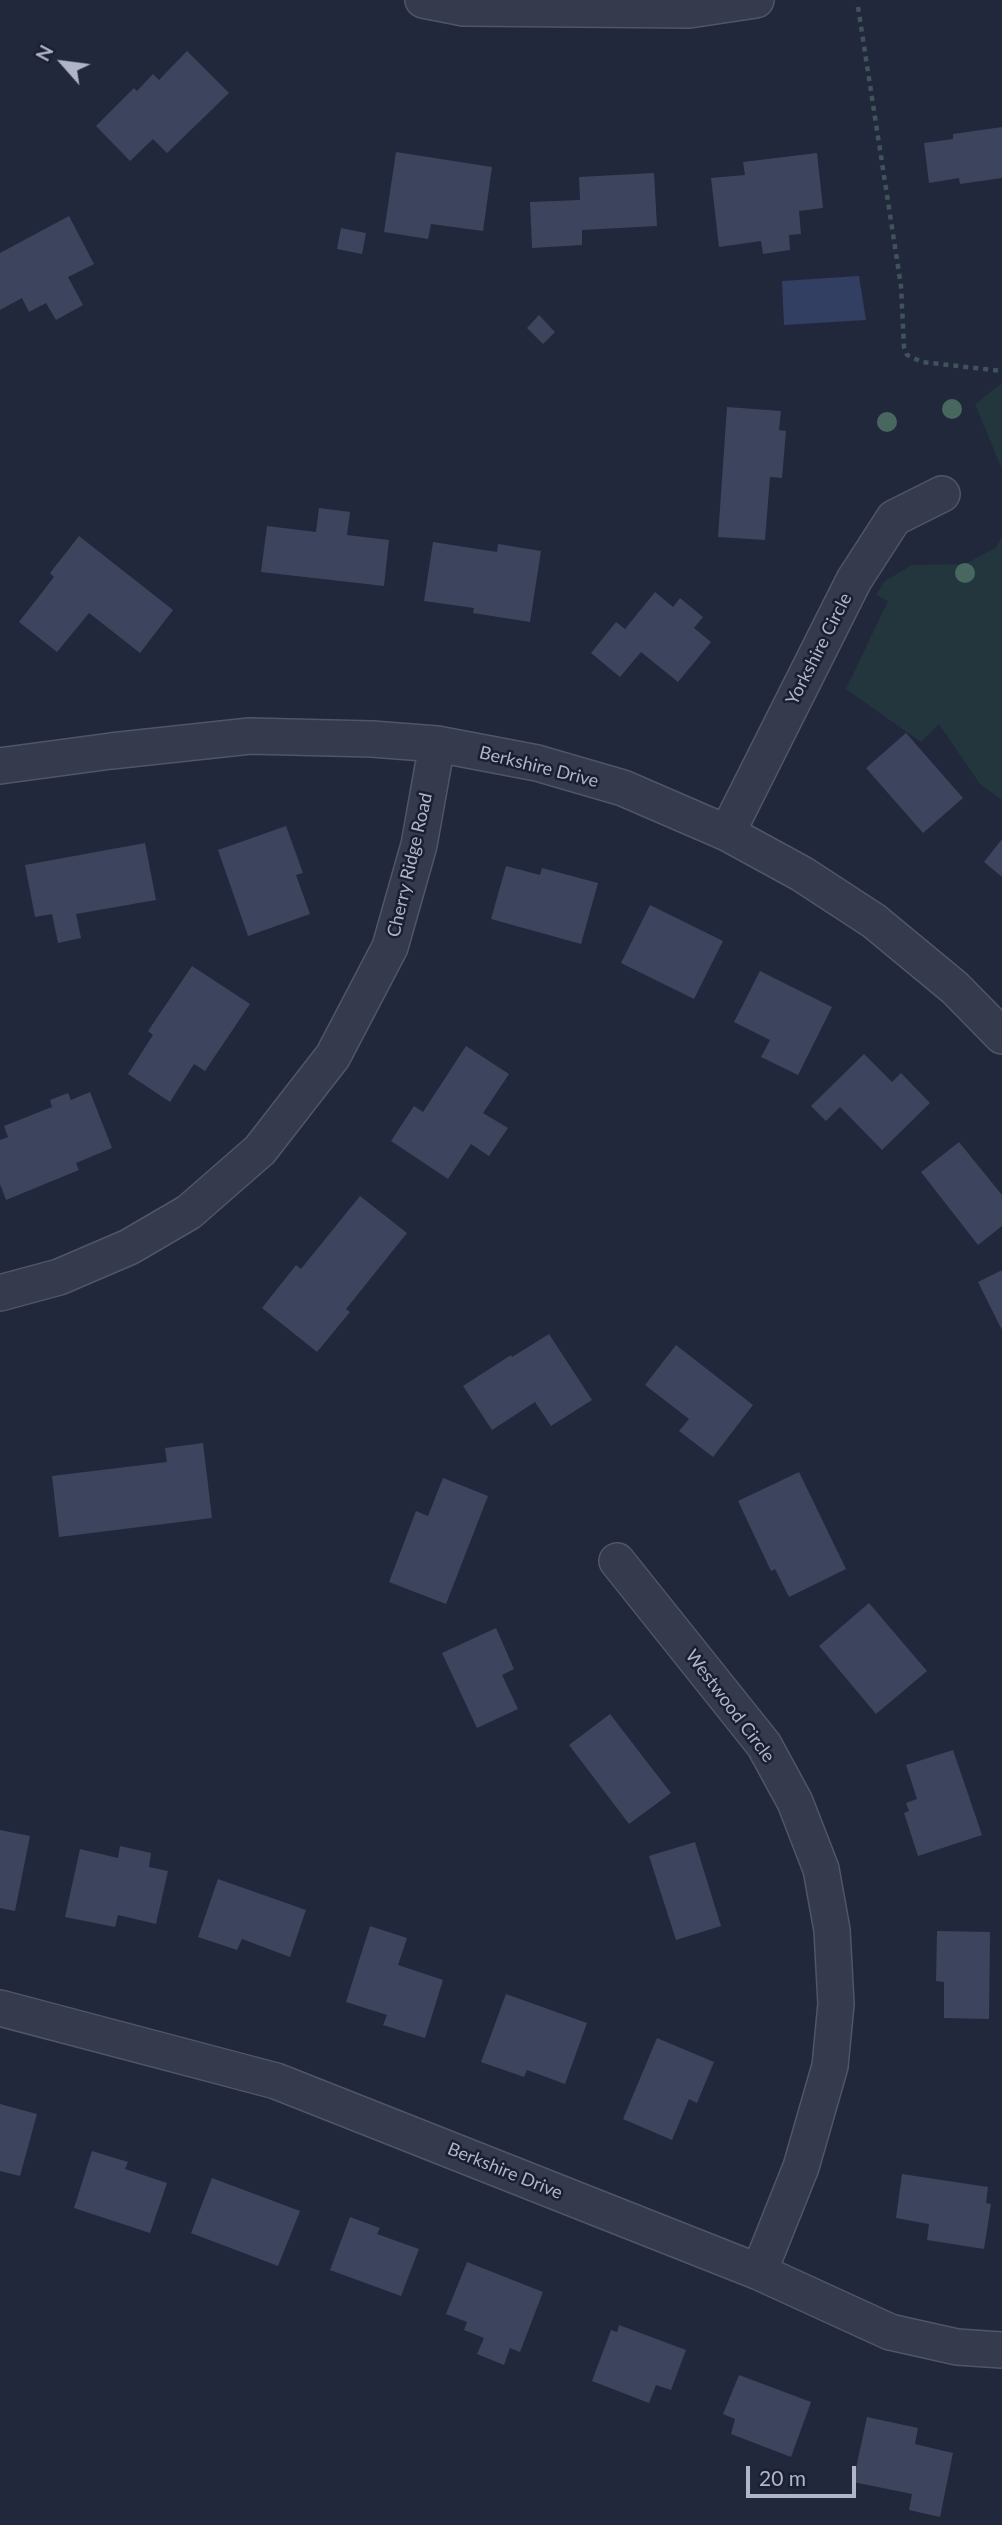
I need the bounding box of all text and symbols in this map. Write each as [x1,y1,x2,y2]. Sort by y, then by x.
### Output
north arrow [28,28,98,98]
text: N [30,41,58,65]
street label: Yorkshire Circle [782,590,856,708]
street label: Berkshire Drive [477,742,601,792]
street label: Cherry Ridge Road [383,791,437,939]
street label: Westwood Circle [681,1645,779,1767]
street label: Berkshire Drive [444,2138,566,2204]
scale bar [750,2452,860,2496]
text: 20 m [759,2465,806,2490]

